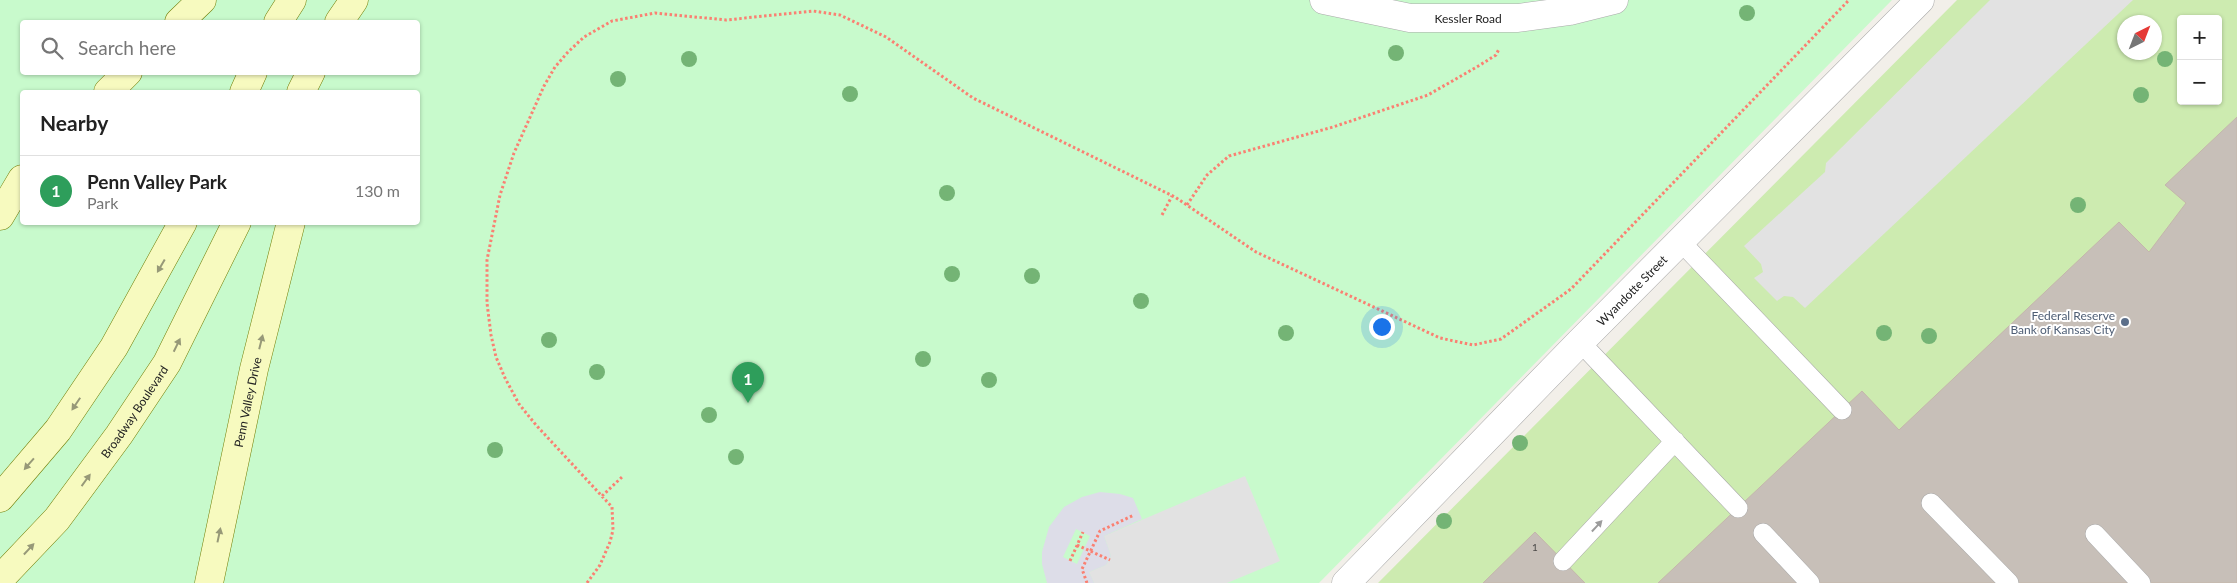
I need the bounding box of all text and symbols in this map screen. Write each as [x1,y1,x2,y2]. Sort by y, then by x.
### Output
street label: Kessler Road [1434,11,1502,26]
north arrow [2117,15,2162,60]
map controls [2177,15,2222,105]
button: + [2177,15,2222,60]
search box [20,20,420,75]
icon: search [38,34,66,62]
text: Search here [78,36,176,59]
button: − [2177,60,2222,105]
text: Nearby [40,110,108,135]
text: Penn Valley Park [87,170,227,193]
text: 1 [51,181,61,200]
text: 130 m [355,181,400,200]
text: Park [87,193,118,212]
street label: Wyandotte Street [1593,251,1670,329]
one-way arrow [156,259,165,272]
place label: Federal Reserve Bank of Kansas City [2010,308,2116,337]
your location [1369,314,1395,340]
marker: Federal Reserve Bank of Kansas City [2119,316,2131,328]
one-way arrow [257,335,265,350]
one-way arrow [173,338,181,352]
street label: Penn Valley Drive [230,355,264,449]
street label: Broadway Boulevard [97,362,171,461]
pin: 1 [732,362,764,403]
one-way arrow [71,397,81,411]
one-way arrow [23,457,35,469]
one-way arrow [81,473,91,487]
one-way arrow [1591,520,1603,532]
one-way arrow [215,527,223,543]
house number: 1 [1532,541,1538,553]
one-way arrow [23,543,35,555]

